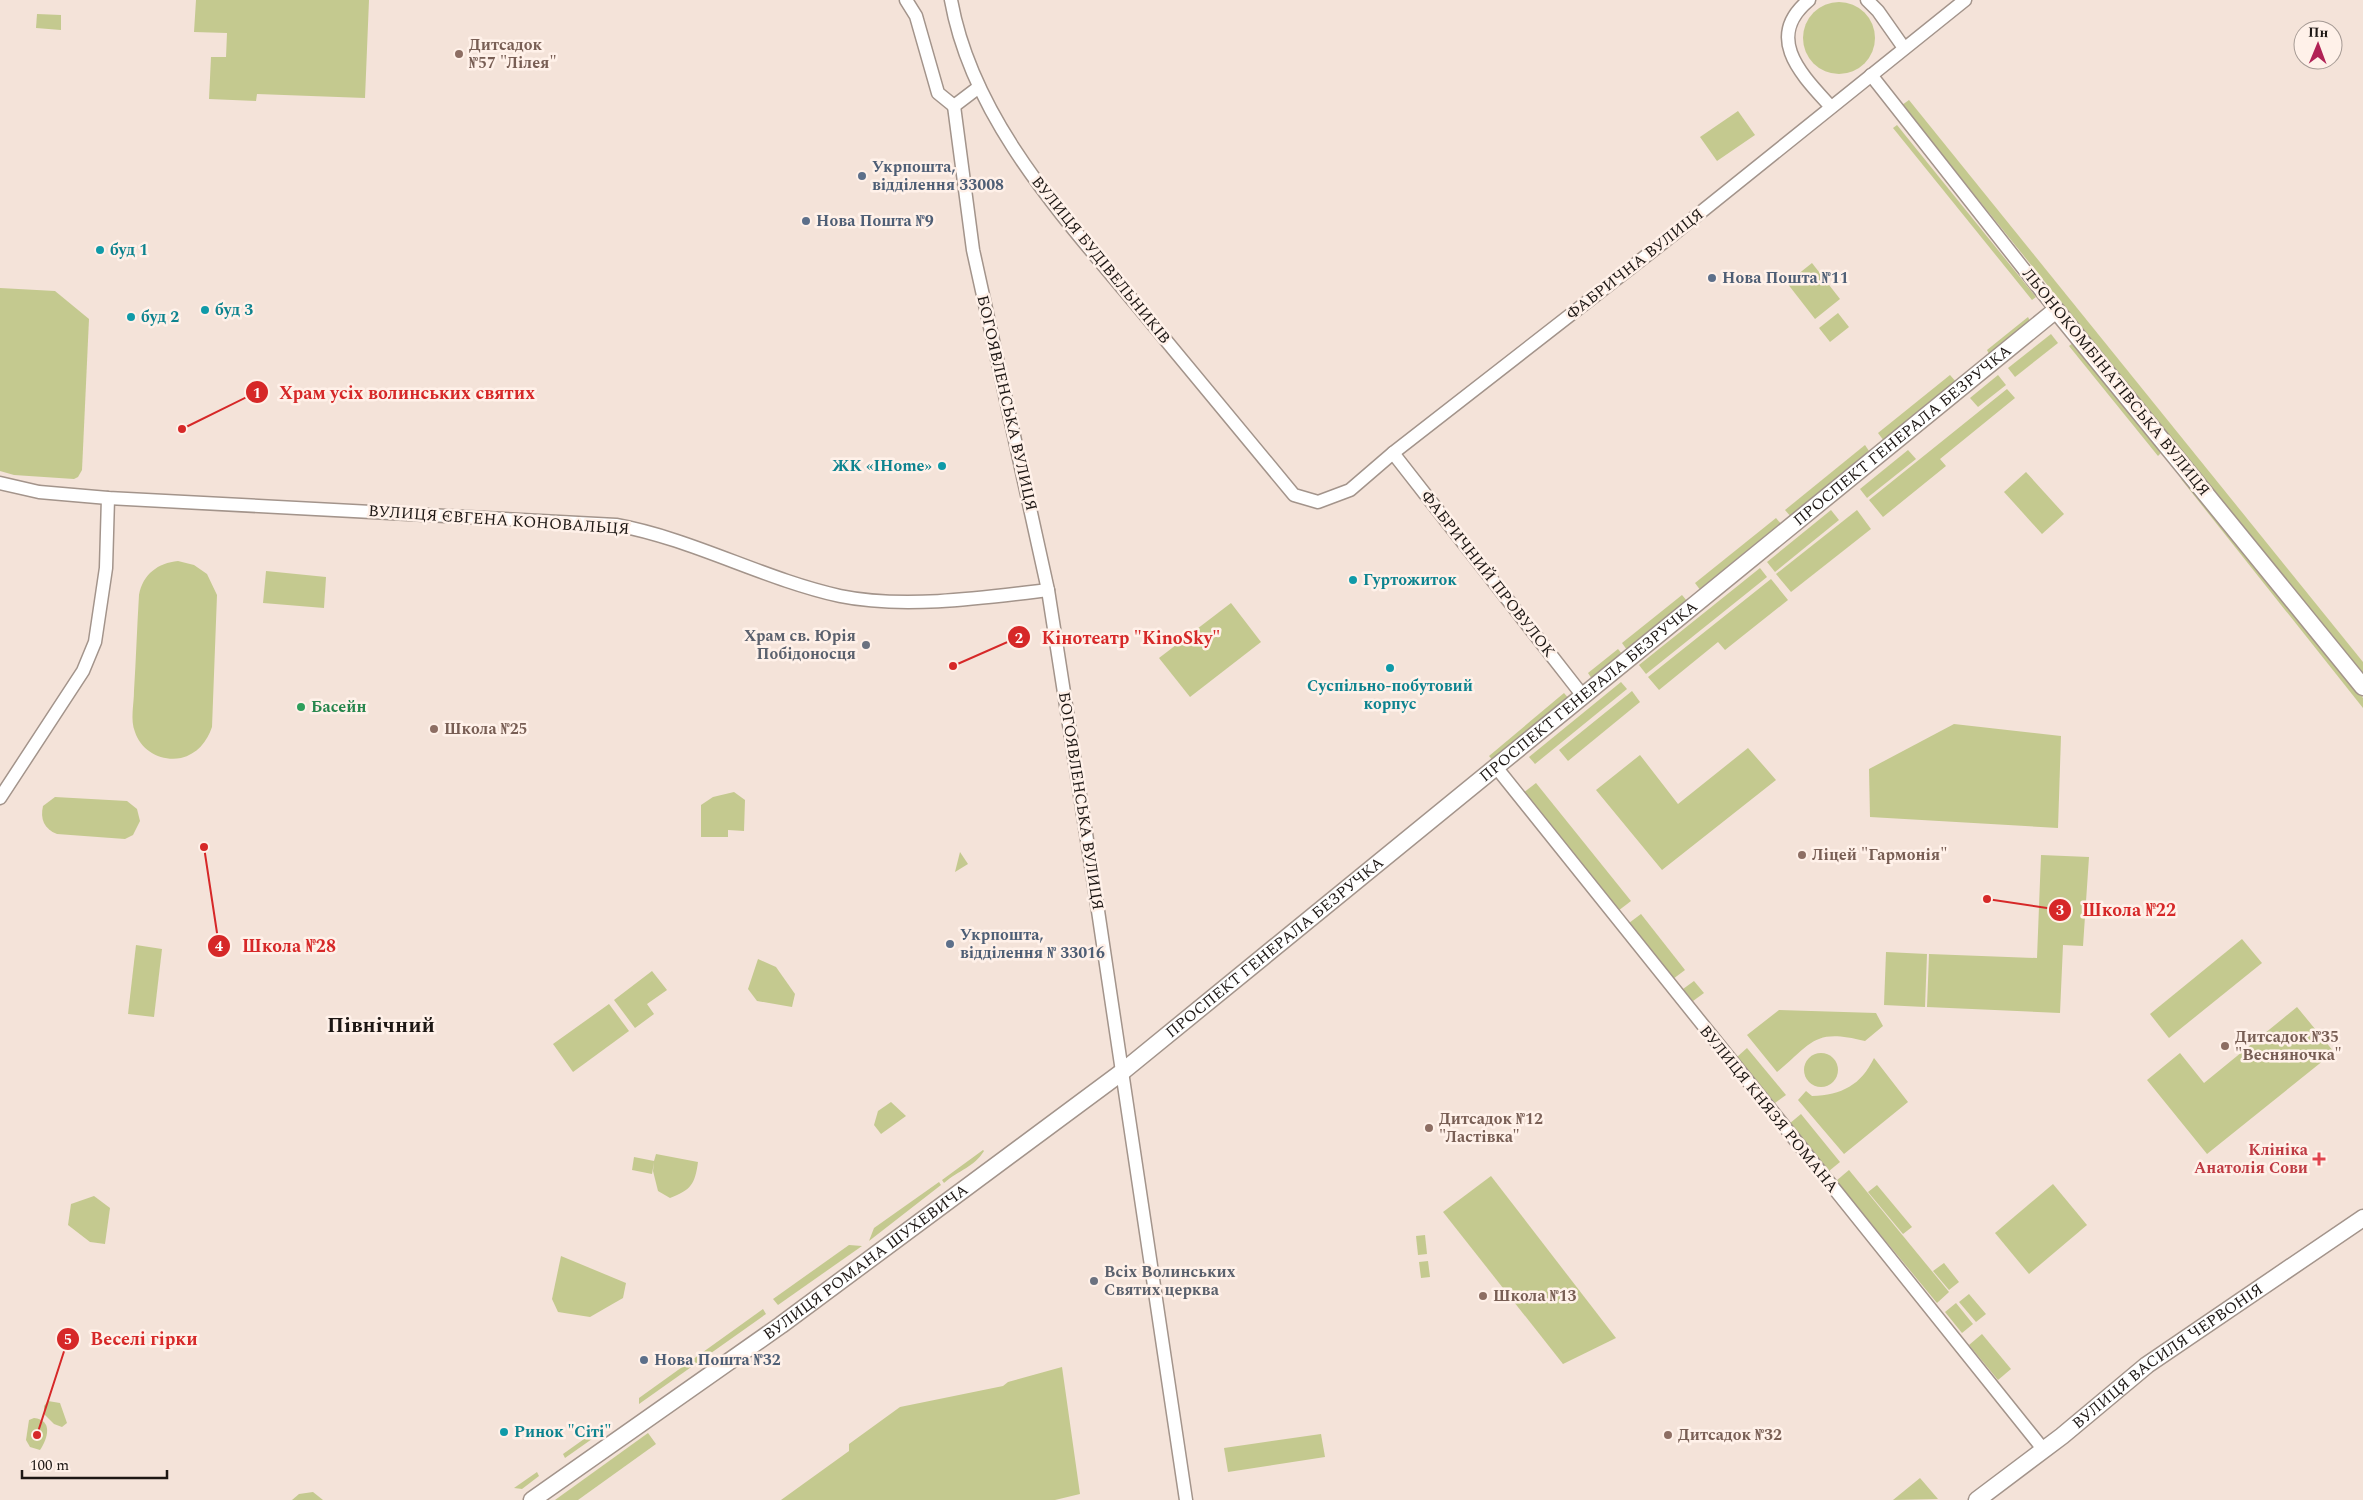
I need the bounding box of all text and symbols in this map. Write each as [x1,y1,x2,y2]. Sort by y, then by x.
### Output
north arrow [2293,20,2343,70]
text: Пн [2308,22,2329,43]
place label: Дитсадок №57 "Лілея" [469,33,557,75]
marker: Дитсадок №57 "Лілея" [453,48,465,60]
place label: Укрпошта, відділення 33008 [872,155,1004,197]
marker: Укрпошта, відділення 33008 [856,170,868,182]
street label: ВУЛИЦЯ БУДІВЕЛЬНИКІВ [1026,171,1176,349]
street label: ФАБРИЧНА ВУЛИЦЯ [1561,203,1709,325]
place label: Нова Пошта №9 [816,209,934,233]
marker: Нова Пошта №9 [800,215,812,227]
place label: буд 1 [110,238,148,262]
marker: буд 1 [94,244,106,256]
street label: ЛЬОНОКОМБІНАТІВСЬКА ВУЛИЦЯ [2016,263,2216,501]
place label: Нова Пошта №11 [1722,266,1849,290]
marker: Нова Пошта №11 [1706,272,1718,284]
street label: БОГОЯВЛЕНСЬКА ВУЛИЦЯ [970,293,1044,513]
place label: буд 3 [215,298,253,322]
marker: буд 3 [199,304,211,316]
place label: буд 2 [141,305,179,329]
marker: буд 2 [125,311,137,323]
street label: ПРОСПЕКТ ГЕНЕРАЛА БЕЗРУЧКА [1788,339,2017,532]
callout: Храм усіх волинських святих [244,376,545,409]
text: Храм усіх волинських святих [279,380,535,407]
text: 1 [253,382,261,405]
place label: ЖК «IHome» [832,454,933,478]
marker: ЖК «IHome» [936,460,948,472]
street label: ФАБРИЧНИЙ ПРОВУЛОК [1415,485,1561,663]
street label: ВУЛИЦЯ ЄВГЕНА КОНОВАЛЬЦЯ [368,499,630,541]
place label: Гуртожиток [1363,568,1457,592]
marker: Гуртожиток [1347,574,1359,586]
street label: ПРОСПЕКТ ГЕНЕРАЛА БЕЗРУЧКА [1474,595,1703,788]
callout: Кінотеатр "KinoSky" [1007,621,1231,654]
place label: Храм св. Юрія Побідоносця [744,624,856,666]
text: Кінотеатр "KinoSky" [1042,625,1220,652]
text: 2 [1015,627,1023,650]
marker: Храм св. Юрія Побідоносця [860,639,872,651]
marker: Суспільно-побутовий корпус [1384,662,1396,674]
place label: Суспільно-побутовий корпус [1307,674,1473,716]
street label: БОГОЯВЛЕНСЬКА ВУЛИЦЯ [1052,690,1110,912]
place label: Басейн [311,695,367,719]
marker: Басейн [295,701,307,713]
place label: Школа №25 [444,717,528,741]
marker: Школа №25 [428,723,440,735]
place label: Ліцей "Гармонія" [1812,843,1947,867]
marker: Ліцей "Гармонія" [1796,849,1808,861]
street label: ПРОСПЕКТ ГЕНЕРАЛА БЕЗРУЧКА [1160,851,1389,1044]
callout: Школа №22 [2047,894,2186,927]
text: Школа №22 [2082,897,2176,924]
text: 3 [2056,899,2064,922]
place label: Укрпошта, відділення № 33016 [960,923,1105,965]
callout: Школа №28 [207,929,346,962]
text: Школа №28 [242,933,336,960]
text: 4 [215,935,224,958]
marker: Укрпошта, відділення № 33016 [944,938,956,950]
district label: Північний [327,1010,435,1042]
street label: ВУЛИЦЯ КНЯЗЯ РОМАНА [1694,1020,1844,1198]
place label: Дитсадок №35 "Весняночка" [2235,1025,2342,1067]
marker: Дитсадок №35 "Весняночка" [2219,1040,2231,1052]
place label: Дитсадок №12 "Ластівка" [1439,1107,1543,1149]
marker: Дитсадок №12 "Ластівка" [1423,1122,1435,1134]
place label: Клініка Анатолія Сови [2194,1138,2309,1180]
marker: Клініка Анатолія Сови [2312,1152,2326,1166]
street label: ВУЛИЦЯ РОМАНА ШУХЕВИЧА [758,1178,973,1346]
place label: Всіх Волинських Святих церква [1104,1260,1236,1302]
marker: Всіх Волинських Святих церква [1088,1275,1100,1287]
street label: ВУЛИЦЯ ВАСИЛЯ ЧЕРВОНІЯ [2067,1277,2268,1435]
place label: Школа №13 [1493,1284,1577,1308]
marker: Школа №13 [1477,1290,1489,1302]
callout: Веселі гірки [55,1323,208,1356]
text: Веселі гірки [90,1326,198,1353]
text: 5 [64,1328,72,1351]
place label: Нова Пошта №32 [654,1348,781,1372]
marker: Нова Пошта №32 [638,1354,650,1366]
place label: Ринок "Сіті" [514,1420,612,1444]
place label: Дитсадок №32 [1678,1423,1782,1447]
marker: Ринок "Сіті" [498,1426,510,1438]
marker: Дитсадок №32 [1662,1429,1674,1441]
scale bar [22,1448,168,1480]
text: 100 m [30,1454,69,1477]

